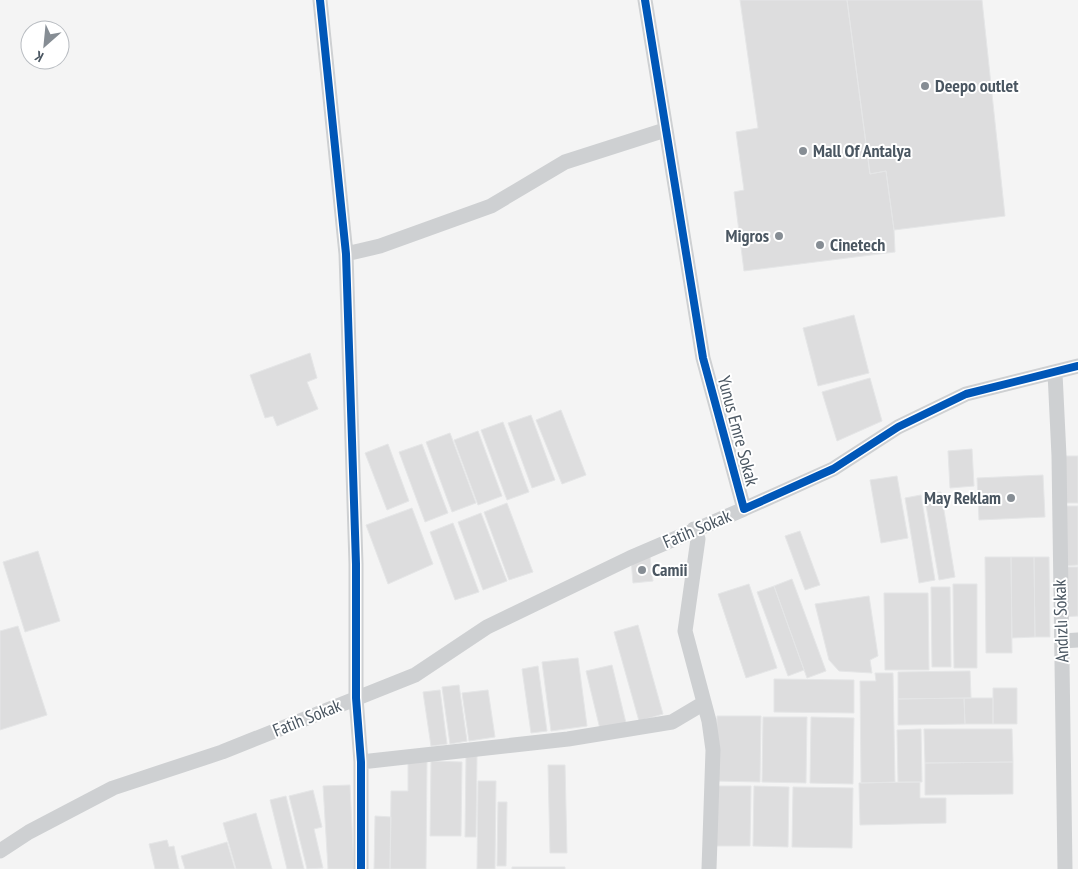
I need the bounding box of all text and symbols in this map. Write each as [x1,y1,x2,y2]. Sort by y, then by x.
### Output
north arrow [20,20,70,70]
text: K [31,47,46,66]
place label: Deepo outlet [935,74,1019,97]
marker: Deepo outlet [919,80,931,92]
place label: Mall Of Antalya [813,139,911,162]
marker: Mall Of Antalya [797,145,809,157]
place label: Migros [725,224,769,247]
marker: Migros [773,230,785,242]
place label: Cinetech [830,233,885,256]
marker: Cinetech [814,239,826,251]
street label: Yunus Emre Sokak [713,373,764,488]
place label: May Reklam [924,486,1001,509]
marker: May Reklam [1005,492,1017,504]
street label: Fatih Sokak [659,504,734,553]
place label: Camii [652,558,688,581]
marker: Camii [636,564,648,576]
street label: Andızlı Sokak [1048,579,1073,663]
street label: Fatih Sokak [269,693,344,742]

